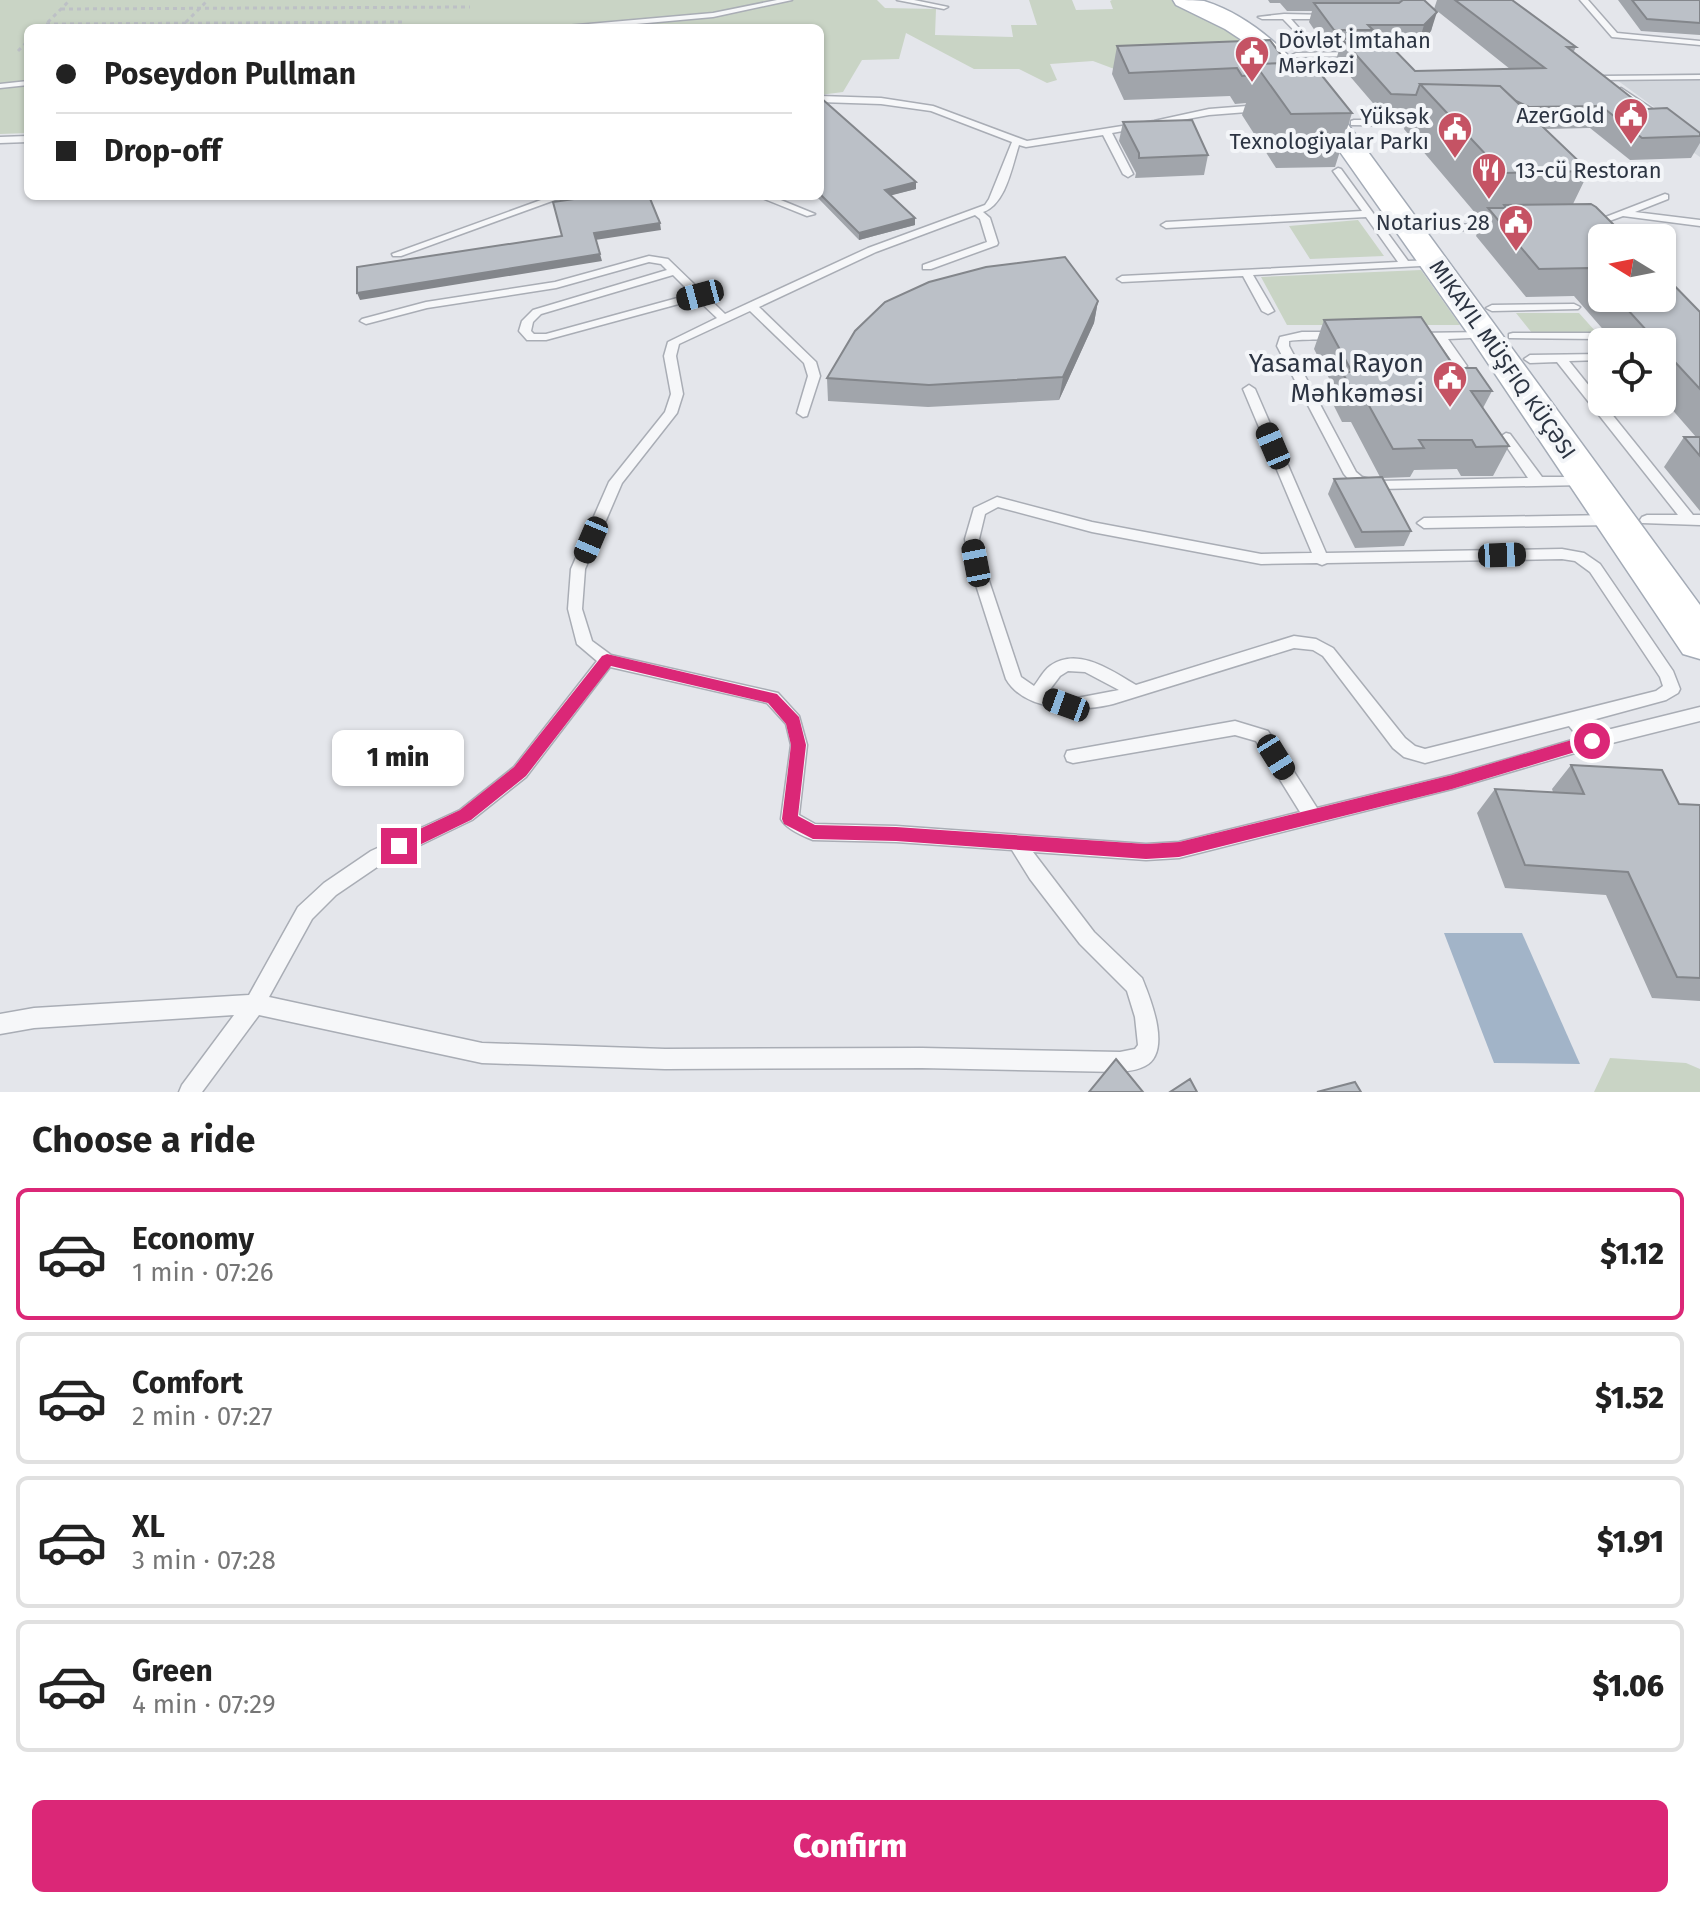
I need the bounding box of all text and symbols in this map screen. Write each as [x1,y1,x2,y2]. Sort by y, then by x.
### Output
place label: Dövlət İmtahan Mərkəzi [1278,27,1431,79]
public building icon: Dövlət İmtahan Mərkəzi [1233,34,1271,84]
text: Poseydon Pullman [104,56,356,92]
public building icon: AzerGold [1612,96,1650,146]
place label: AzerGold [1516,102,1605,129]
place label: Yüksək Texnologiyalar Parkı [1229,103,1430,155]
public building icon: Yüksək Texnologiyalar Parkı [1436,110,1474,160]
text: Drop-off [104,133,221,169]
restaurant icon: 13-cü Restoran [1470,151,1508,201]
place label: 13-cü Restoran [1515,157,1662,184]
public building icon: Notarius 28 [1497,203,1535,253]
place label: Notarius 28 [1376,209,1490,236]
north arrow [1588,224,1676,312]
map controls [1588,224,1676,416]
street label: MIKAYIL MÜŞFIQ KÜÇƏSI [1423,254,1582,465]
car [674,277,726,313]
button: locate [1588,328,1676,416]
place label: Yasamal Rayon Məhkəməsi [1249,348,1424,409]
public building icon: Yasamal Rayon Məhkəməsi [1431,359,1469,409]
car [1253,419,1293,473]
car [571,513,611,567]
car [960,537,992,589]
car [1478,542,1526,568]
car [1039,686,1093,724]
route start [1574,723,1610,759]
callout: 1 min [333,730,465,786]
car [1253,730,1299,784]
text: 1 min [367,742,429,773]
route end [381,828,417,864]
text: Choose a ride [32,1118,255,1162]
icon: car [36,1218,108,1290]
text: Economy [132,1221,254,1257]
text: $1.12 [1600,1236,1664,1272]
text: 1 min · 07:26 [132,1257,274,1288]
icon: car [36,1362,108,1434]
text: Comfort [132,1365,243,1401]
text: $1.52 [1595,1380,1664,1416]
text: 2 min · 07:27 [132,1401,273,1432]
icon: car [36,1506,108,1578]
text: XL [132,1509,165,1545]
text: $1.91 [1597,1524,1664,1560]
text: 3 min · 07:28 [132,1545,276,1576]
icon: car [36,1650,108,1722]
text: Green [132,1653,213,1689]
text: $1.06 [1593,1668,1664,1704]
text: 4 min · 07:29 [132,1689,276,1720]
button: Confirm [32,1800,1668,1892]

